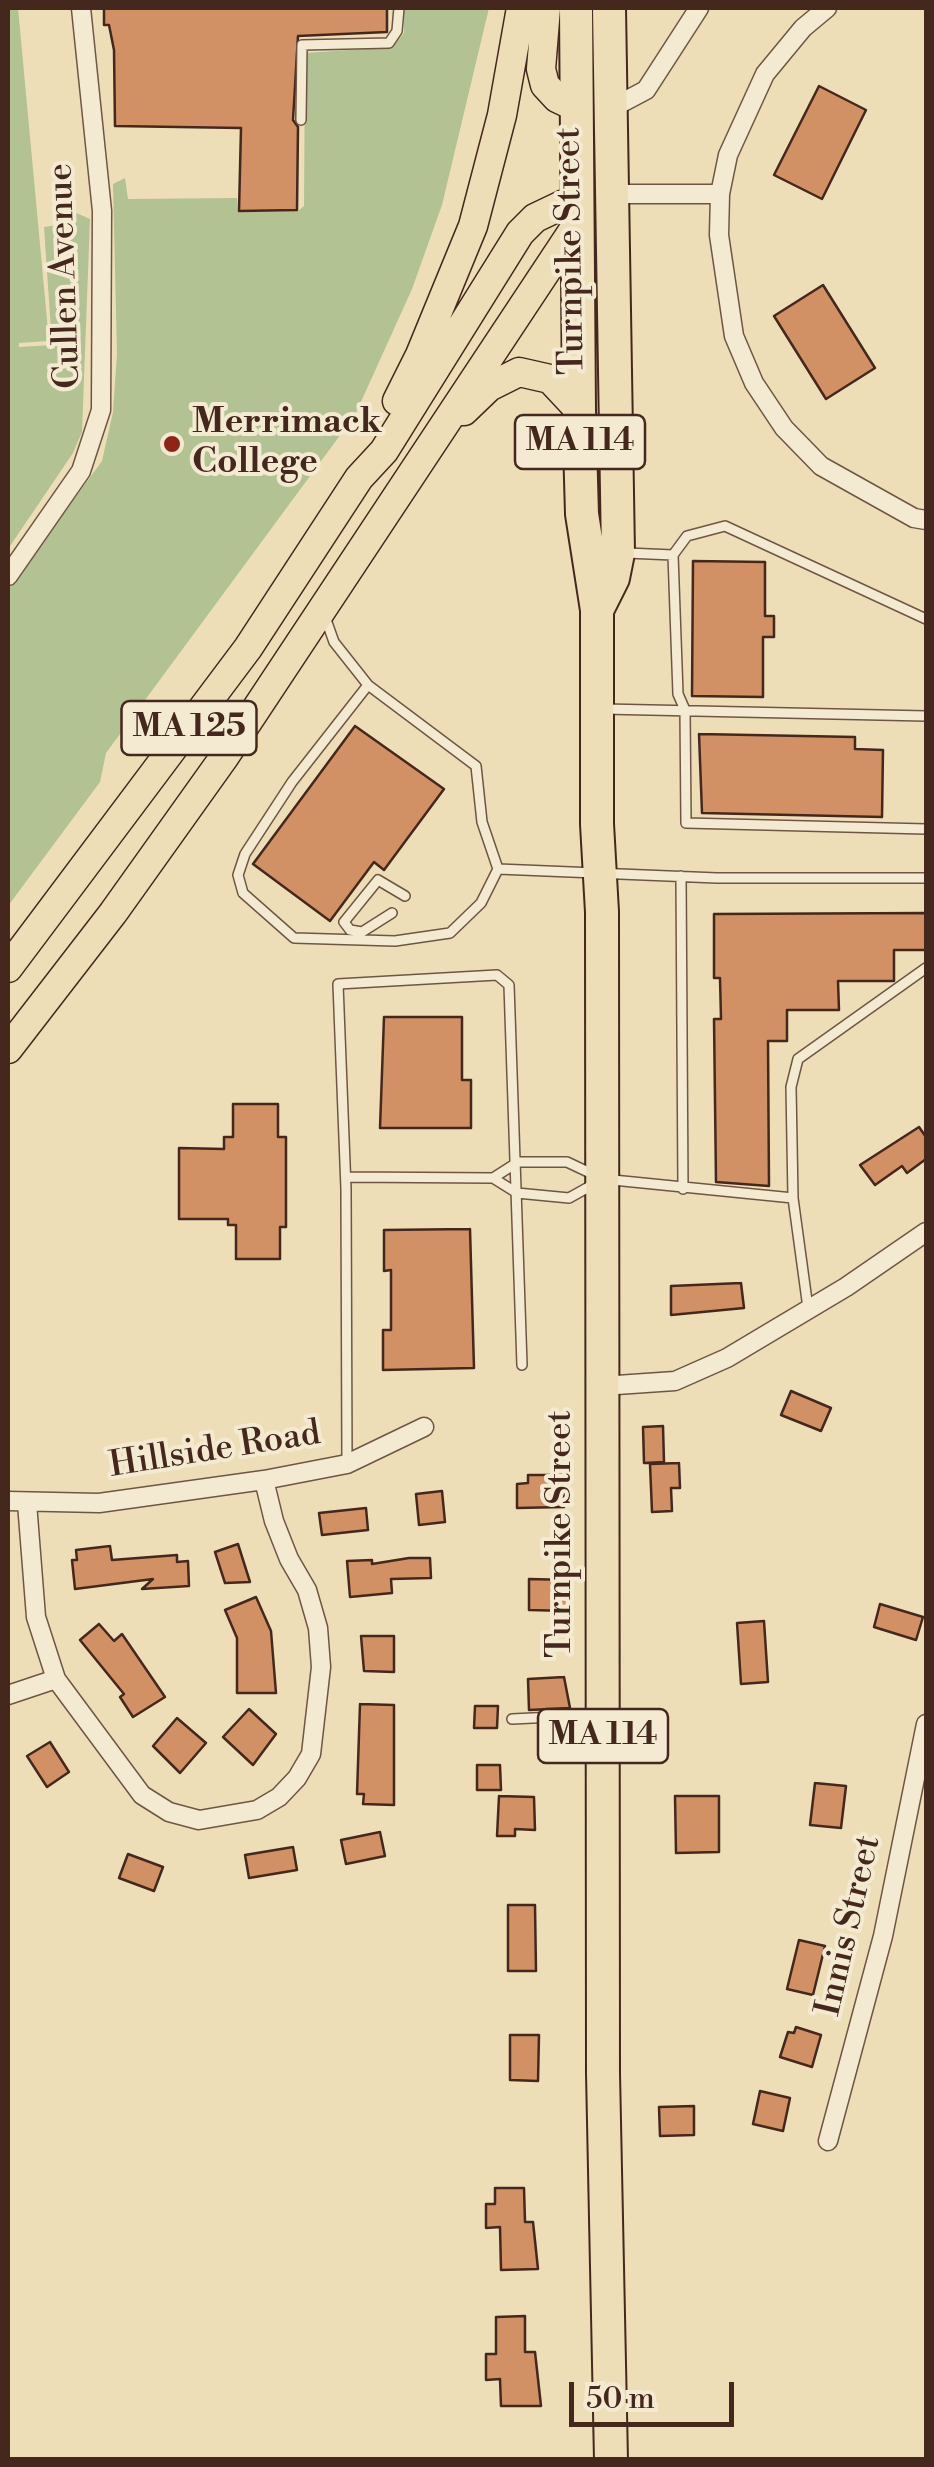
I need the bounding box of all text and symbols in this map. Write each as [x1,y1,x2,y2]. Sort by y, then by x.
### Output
street label: Turnpike Street [549,127,595,375]
street label: Cullen Avenue [41,162,91,390]
place label: Merrimack College [192,403,381,485]
road number: MA 114 [515,415,645,469]
marker: Merrimack College [161,433,183,455]
road number: MA 125 [121,701,256,755]
street label: Turnpike Street [541,1410,583,1658]
street label: Hillside Road [106,1414,324,1488]
road number: MA 114 [538,1709,668,1763]
street label: Innis Street [809,1832,891,2020]
scale bar [574,2362,739,2424]
text: 50 m [586,2380,655,2418]

